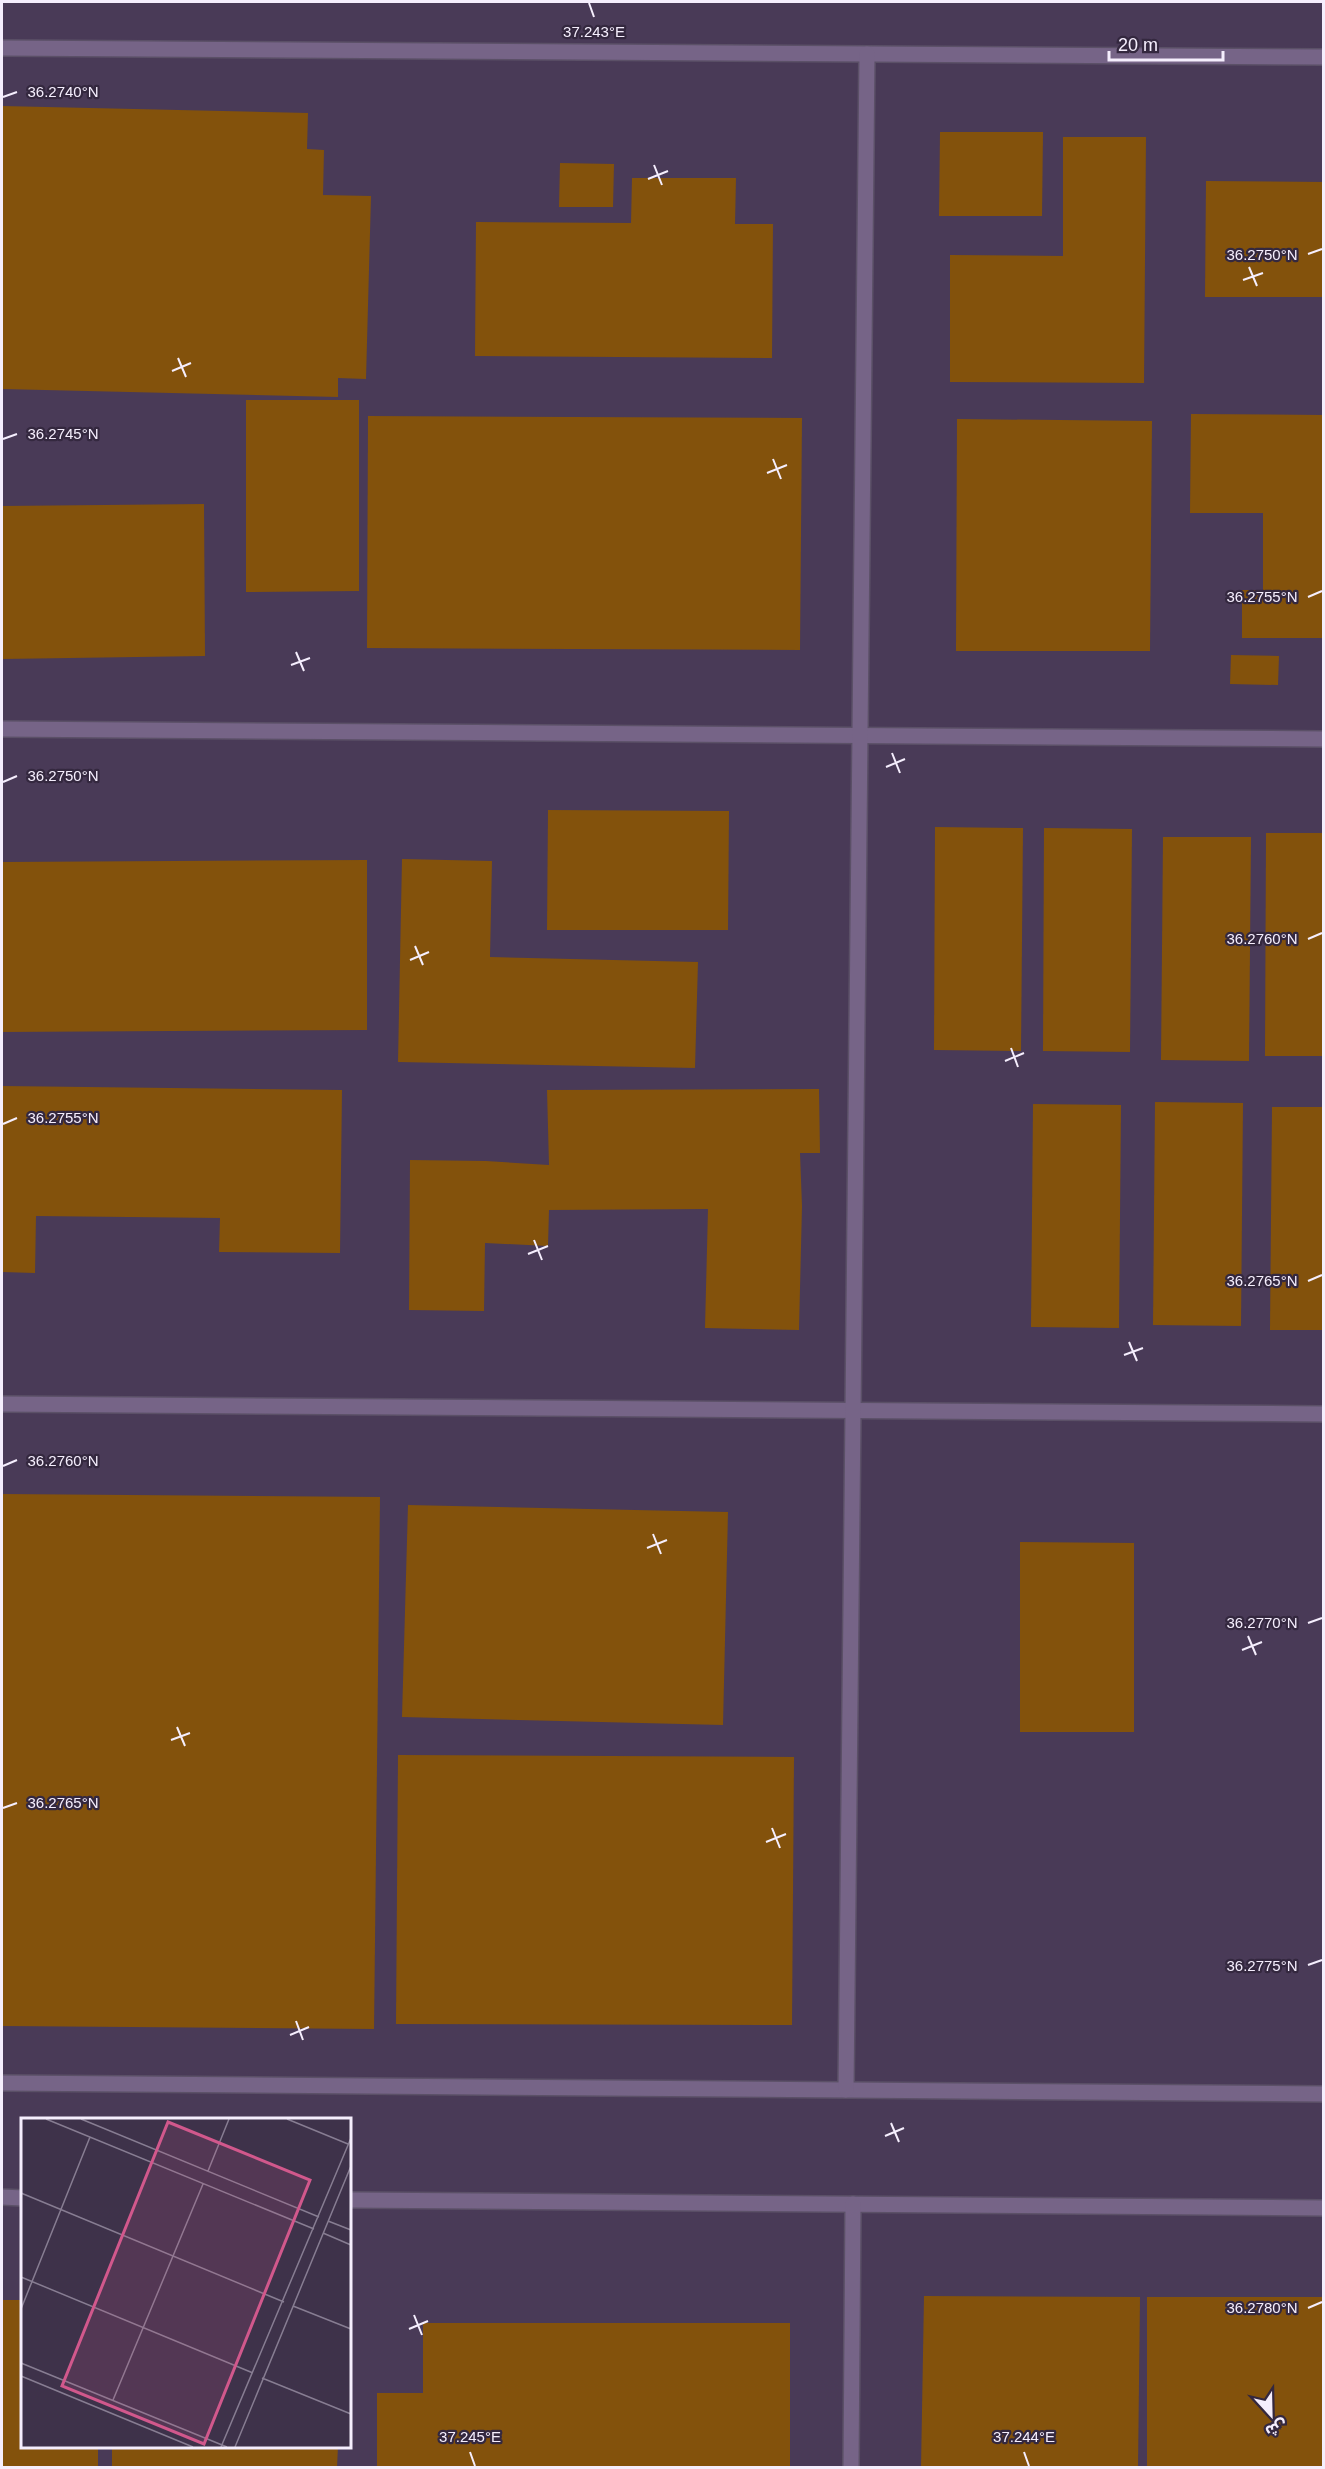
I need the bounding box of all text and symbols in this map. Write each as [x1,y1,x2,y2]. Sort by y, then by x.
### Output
text: 37.243°E [563,23,625,40]
scale bar [1109,24,1223,62]
text: 20 m [1118,35,1158,55]
text: 36.2740°N [27,83,99,100]
text: 36.2750°N [1226,246,1298,263]
text: 36.2745°N [27,425,99,442]
text: 36.2755°N [1226,588,1298,605]
text: 36.2750°N [27,767,99,784]
text: 36.2760°N [1226,930,1298,947]
text: 36.2755°N [27,1109,99,1126]
text: 36.2765°N [1226,1272,1298,1289]
text: 36.2760°N [27,1452,99,1469]
text: 36.2770°N [1226,1614,1298,1631]
text: 36.2765°N [27,1794,99,1811]
text: 36.2775°N [1226,1957,1298,1974]
inset map [21,2118,351,2448]
text: 36.2780°N [1226,2299,1298,2316]
north arrow [1241,2385,1301,2445]
text: ش [1263,2416,1290,2440]
text: 37.245°E [439,2428,501,2445]
text: 37.244°E [993,2428,1055,2445]

